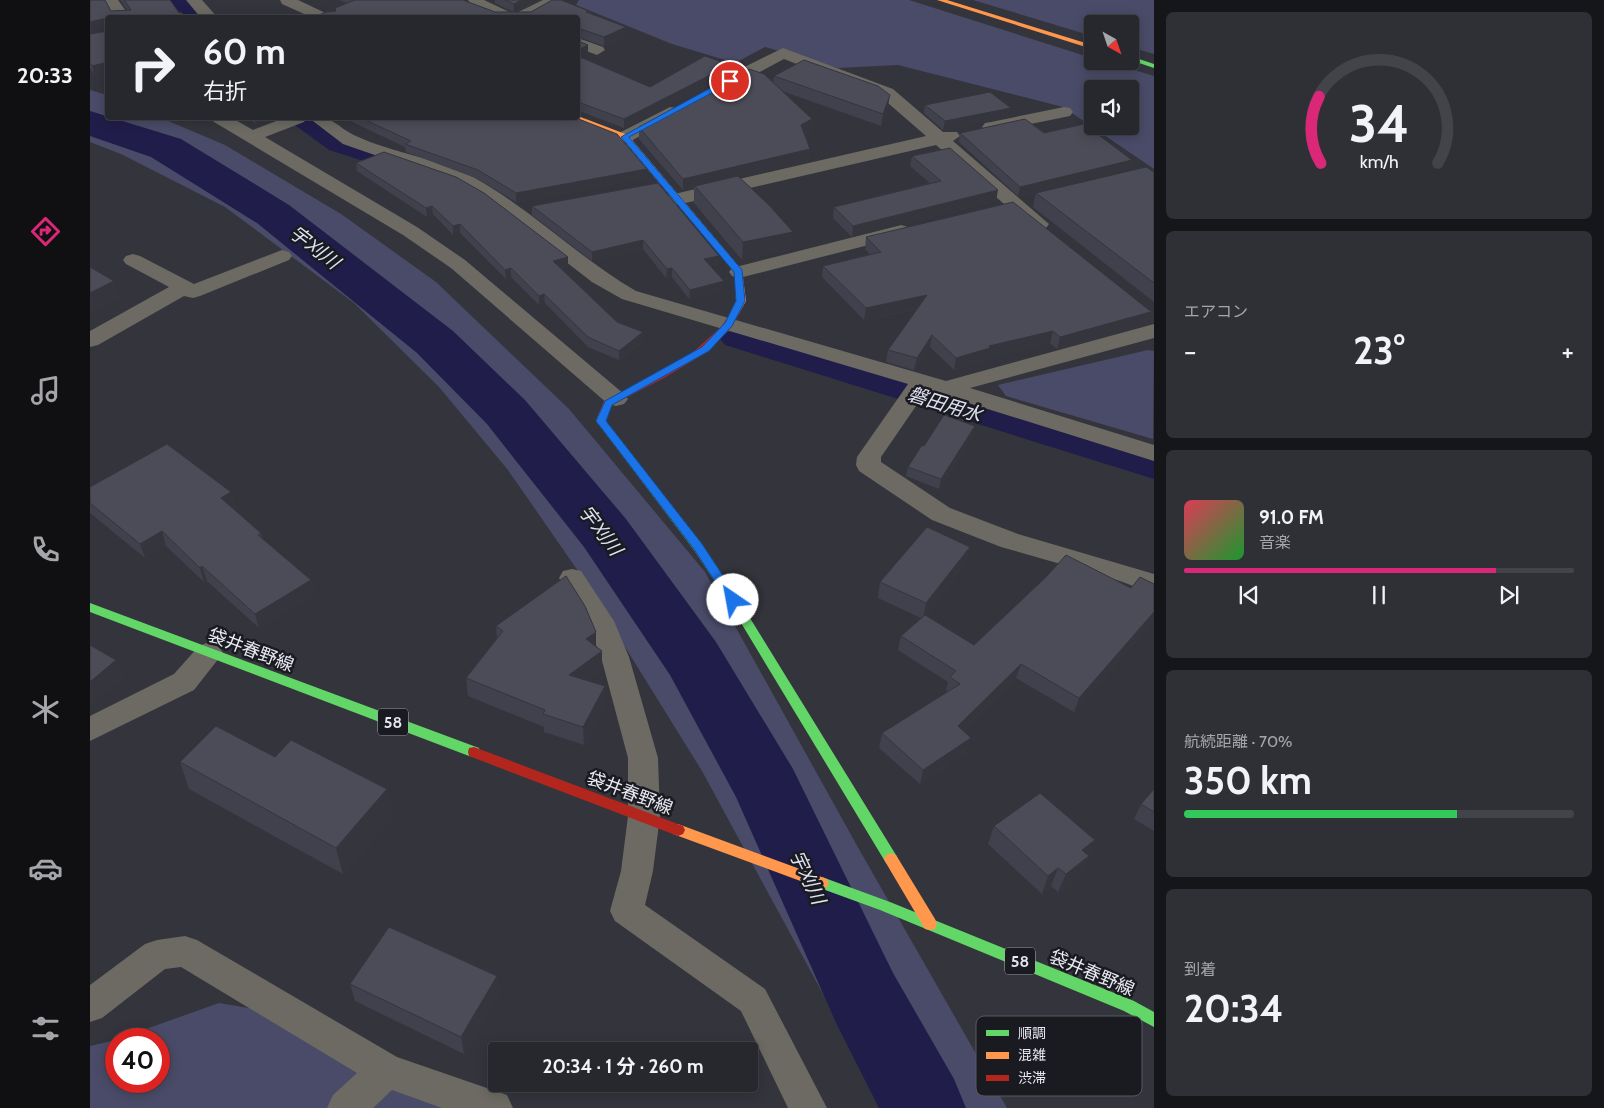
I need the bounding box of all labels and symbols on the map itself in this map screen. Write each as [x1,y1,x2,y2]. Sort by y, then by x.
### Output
north arrow [1084,15,1139,70]
pin [709,60,751,102]
water label: 宇刈川 [285,221,346,275]
water label: 磐田用水 [905,382,986,427]
water label: 宇刈川 [574,501,628,562]
position arrow [706,573,758,625]
street label: 袋井春野線 [205,624,297,676]
road number: 58 [378,709,408,736]
street label: 袋井春野線 [584,767,676,819]
water label: 宇刈川 [785,847,831,910]
street label: 袋井春野線 [1046,945,1138,1001]
road number: 58 [1005,948,1035,974]
legend [976,1016,1142,1096]
text: 順調 [1018,1024,1046,1042]
speed limit sign: 40 [105,1028,170,1093]
text: 混雑 [1018,1046,1046,1064]
text: 渋滞 [1018,1069,1046,1087]

